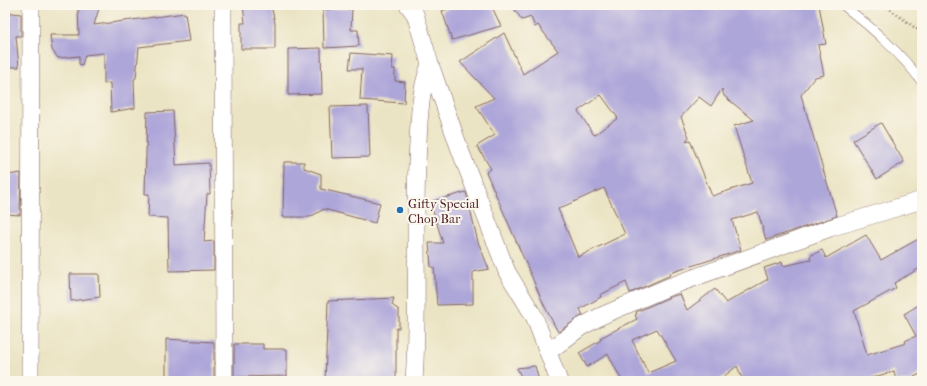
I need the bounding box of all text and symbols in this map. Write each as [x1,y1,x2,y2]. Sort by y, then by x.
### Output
place label: Gifty Special Chop Bar [408,196,479,226]
marker: Gifty Special Chop Bar [395,205,405,215]

